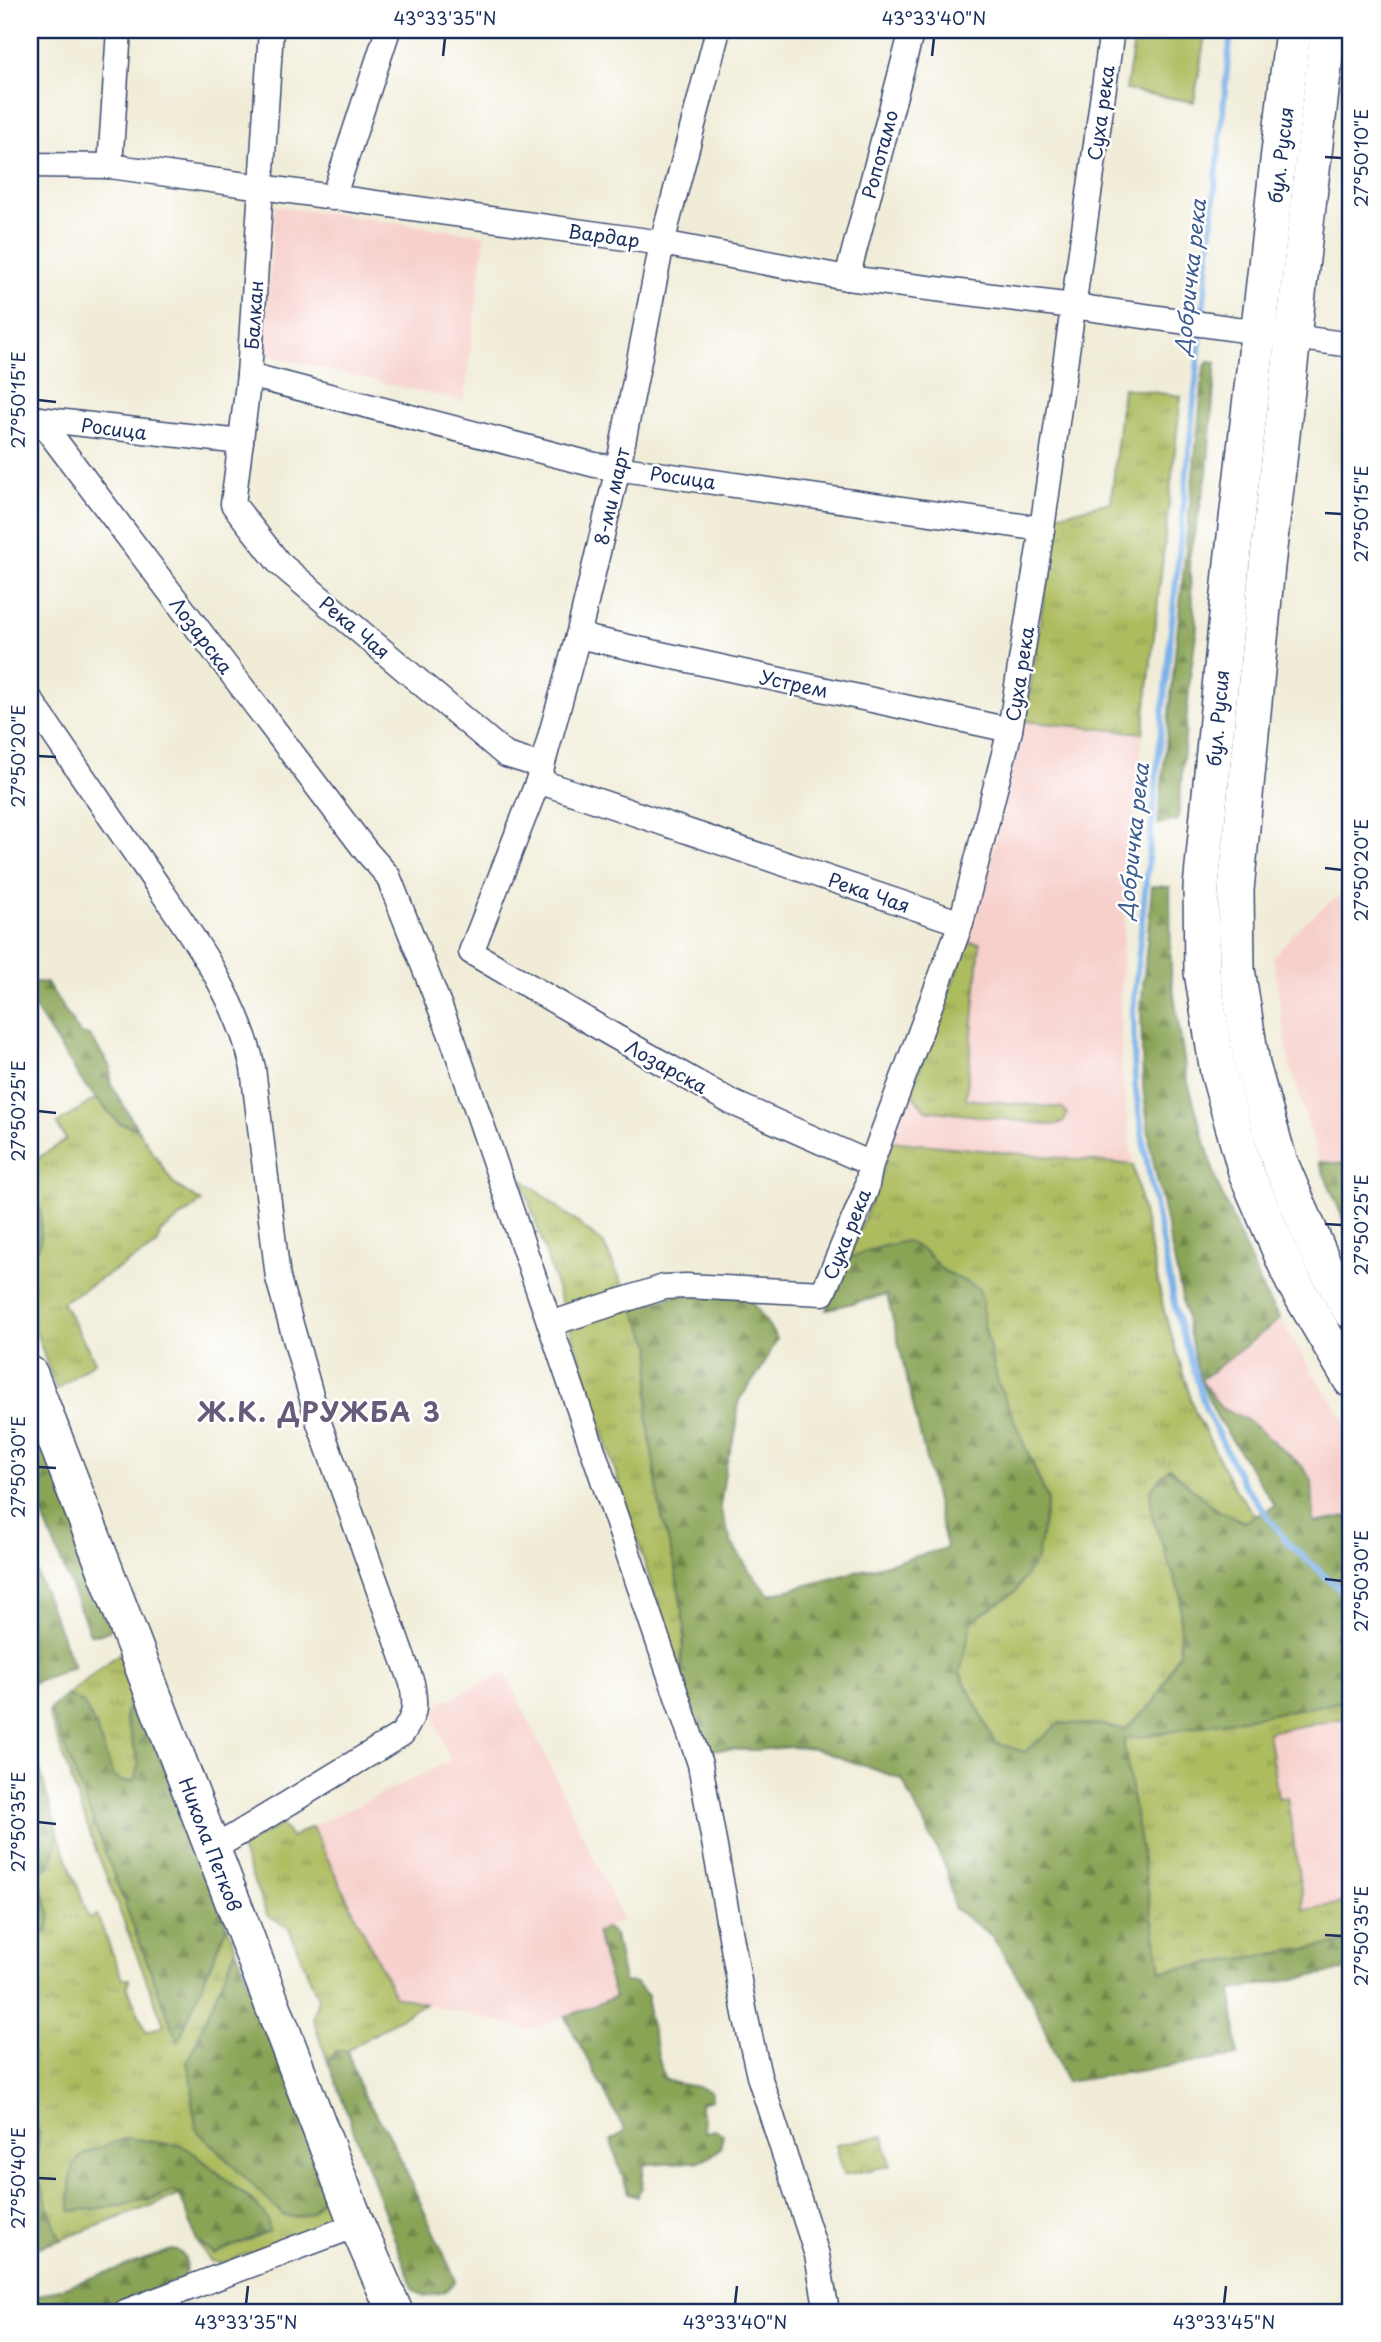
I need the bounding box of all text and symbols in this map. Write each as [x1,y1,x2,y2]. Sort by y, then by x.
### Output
text: 43°33'35"N [393,4,497,31]
text: 43°33'40"N [882,4,986,31]
street label: Суха река [1079,63,1121,162]
street label: бул. Русия [1260,105,1300,205]
street label: Ропотамо [854,107,904,201]
text: 27°50'10"E [1347,109,1374,207]
water label: Добричка река [1165,197,1213,358]
street label: Вардар [566,216,642,254]
street label: Балкан [237,280,269,350]
text: 27°50'15"E [4,351,31,449]
street label: Росица [79,410,149,446]
street label: 8-ми март [586,444,636,547]
street label: Росица [648,459,718,495]
text: 27°50'15"E [1347,465,1374,563]
street label: Река Чая [313,589,397,665]
street label: Лозарска [164,591,240,679]
street label: Суха река [998,624,1040,724]
street label: Устрем [757,662,831,704]
street label: бул. Русия [1199,669,1235,767]
text: 27°50'20"E [4,704,31,808]
water label: Добричка река [1108,761,1156,922]
text: 27°50'20"E [1347,818,1374,922]
street label: Река Чая [824,865,914,919]
street label: Лозарска [621,1032,713,1100]
text: 27°50'25"E [4,1060,31,1162]
text: 27°50'25"E [1347,1174,1374,1276]
street label: Суха река [815,1184,877,1284]
district label: Ж.К. ДРУЖБА 3 [197,1392,442,1431]
text: 27°50'30"E [4,1416,31,1518]
text: 27°50'30"E [1347,1530,1374,1632]
text: 27°50'35"E [4,1772,31,1872]
street label: Никола Петков [173,1773,249,1915]
text: 27°50'35"E [1347,1886,1374,1986]
text: 27°50'40"E [4,2127,31,2229]
text: 43°33'35"N [194,2308,298,2335]
text: 43°33'40"N [683,2308,787,2335]
text: 43°33'45"N [1173,2308,1275,2335]

